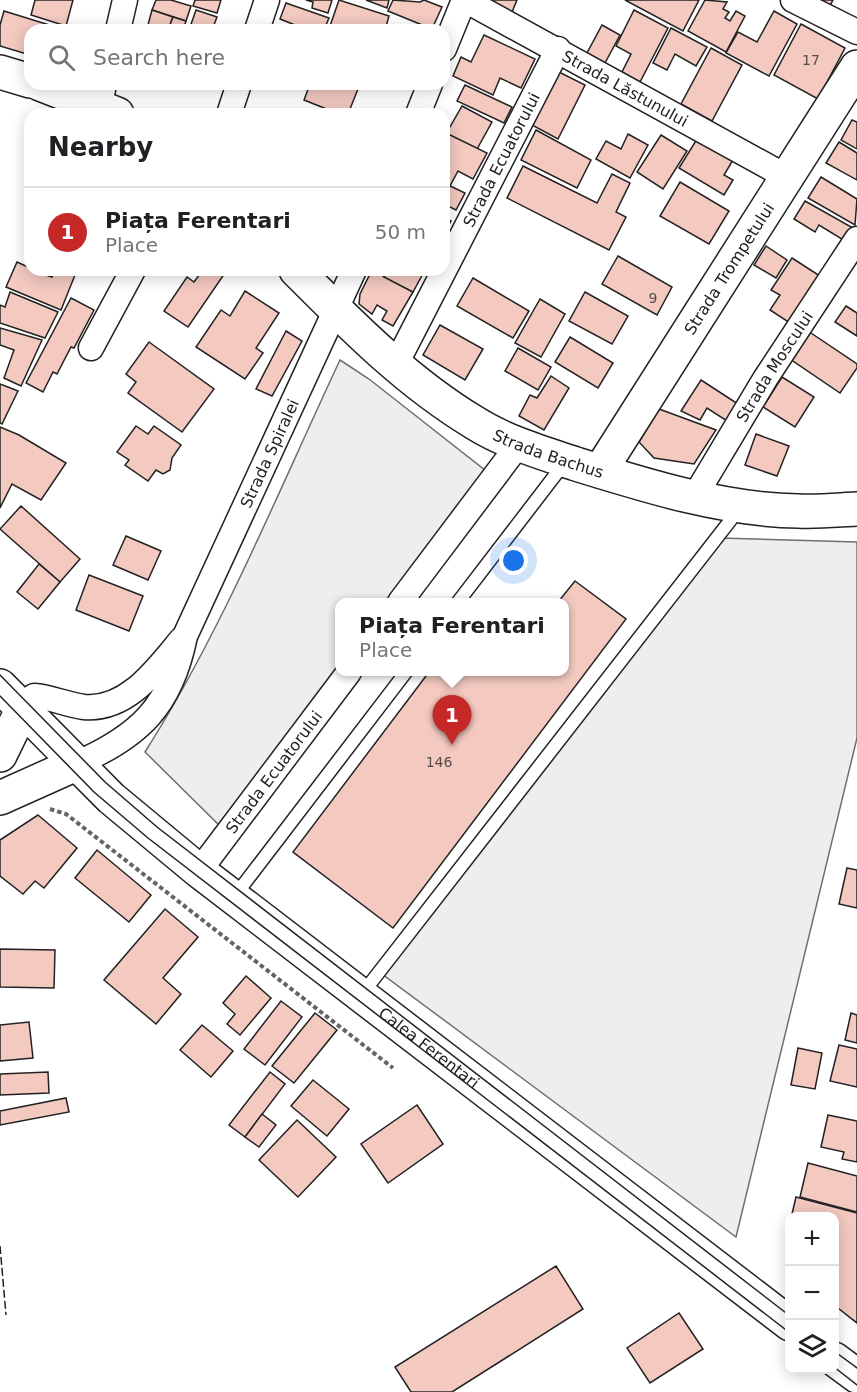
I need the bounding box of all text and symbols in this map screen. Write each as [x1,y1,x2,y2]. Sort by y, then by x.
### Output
search box [24,24,450,90]
icon: search [45,41,78,74]
text: Search here [93,45,225,70]
street label: Strada Lăstunului [559,46,691,131]
house number: 17 [802,52,820,68]
street label: Strada Ecuatorului [459,89,544,230]
text: Nearby [48,132,153,162]
street label: Strada Trompetului [680,199,778,338]
text: Piața Ferentari [105,208,291,233]
text: 1 [61,220,74,244]
text: 50 m [375,220,426,244]
text: Place [105,233,158,257]
house number: 9 [649,290,657,306]
street label: Strada Moscului [733,308,817,426]
street label: Strada Spiralei [236,396,303,511]
street label: Strada Bachus [490,426,606,482]
your location [499,546,528,575]
popup [335,598,569,676]
text: Piața Ferentari [359,613,545,638]
text: Place [359,638,412,662]
pin: 1 [432,696,472,745]
street label: Strada Ecuatorului [222,707,326,837]
house number: 146 [426,754,452,770]
street label: Calea Ferentari [375,1003,483,1092]
map controls [785,1212,839,1374]
button: + [785,1212,839,1266]
button: − [785,1266,839,1320]
button: layers [785,1320,839,1374]

